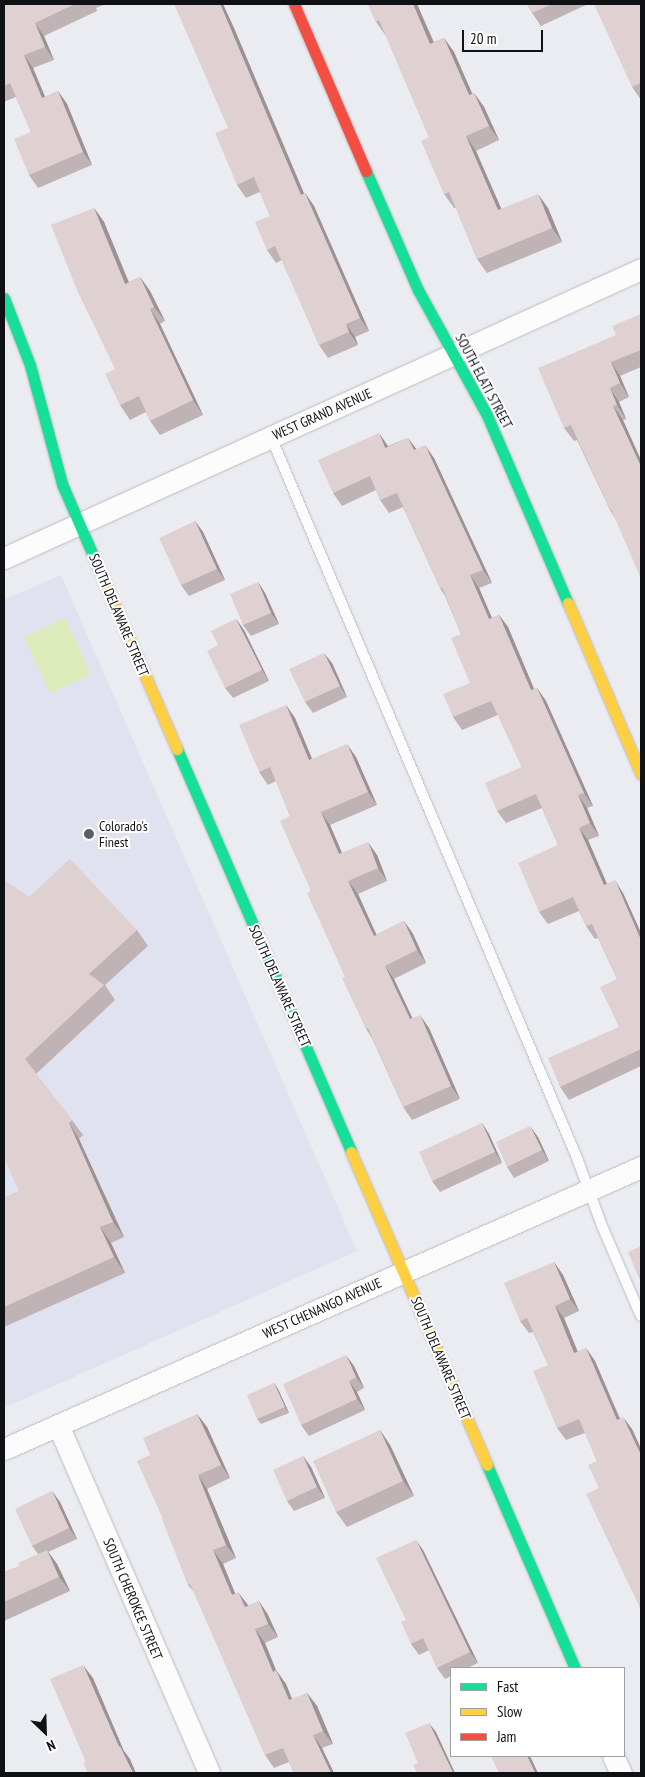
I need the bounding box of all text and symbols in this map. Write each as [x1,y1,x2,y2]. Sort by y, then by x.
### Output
scale bar [465,20,546,52]
text: 20 m [470,29,496,48]
street label: SOUTH ELATI STREET [452,331,516,431]
street label: WEST GRAND AVENUE [269,384,375,444]
street label: SOUTH DELAWARE STREET [86,551,152,679]
place label: Colorado's Finest [99,818,148,850]
marker: Colorado's Finest [83,828,95,840]
street label: SOUTH DELAWARE STREET [246,922,314,1050]
street label: WEST CHENANGO AVENUE [260,1274,384,1342]
street label: SOUTH DELAWARE STREET [408,1294,474,1422]
street label: SOUTH CHEROKEE STREET [100,1536,166,1662]
legend [450,1667,625,1757]
text: Fast [497,1677,518,1696]
text: Slow [497,1702,522,1721]
north arrow [20,1707,70,1757]
text: Jam [497,1727,516,1746]
text: N [44,1736,58,1755]

